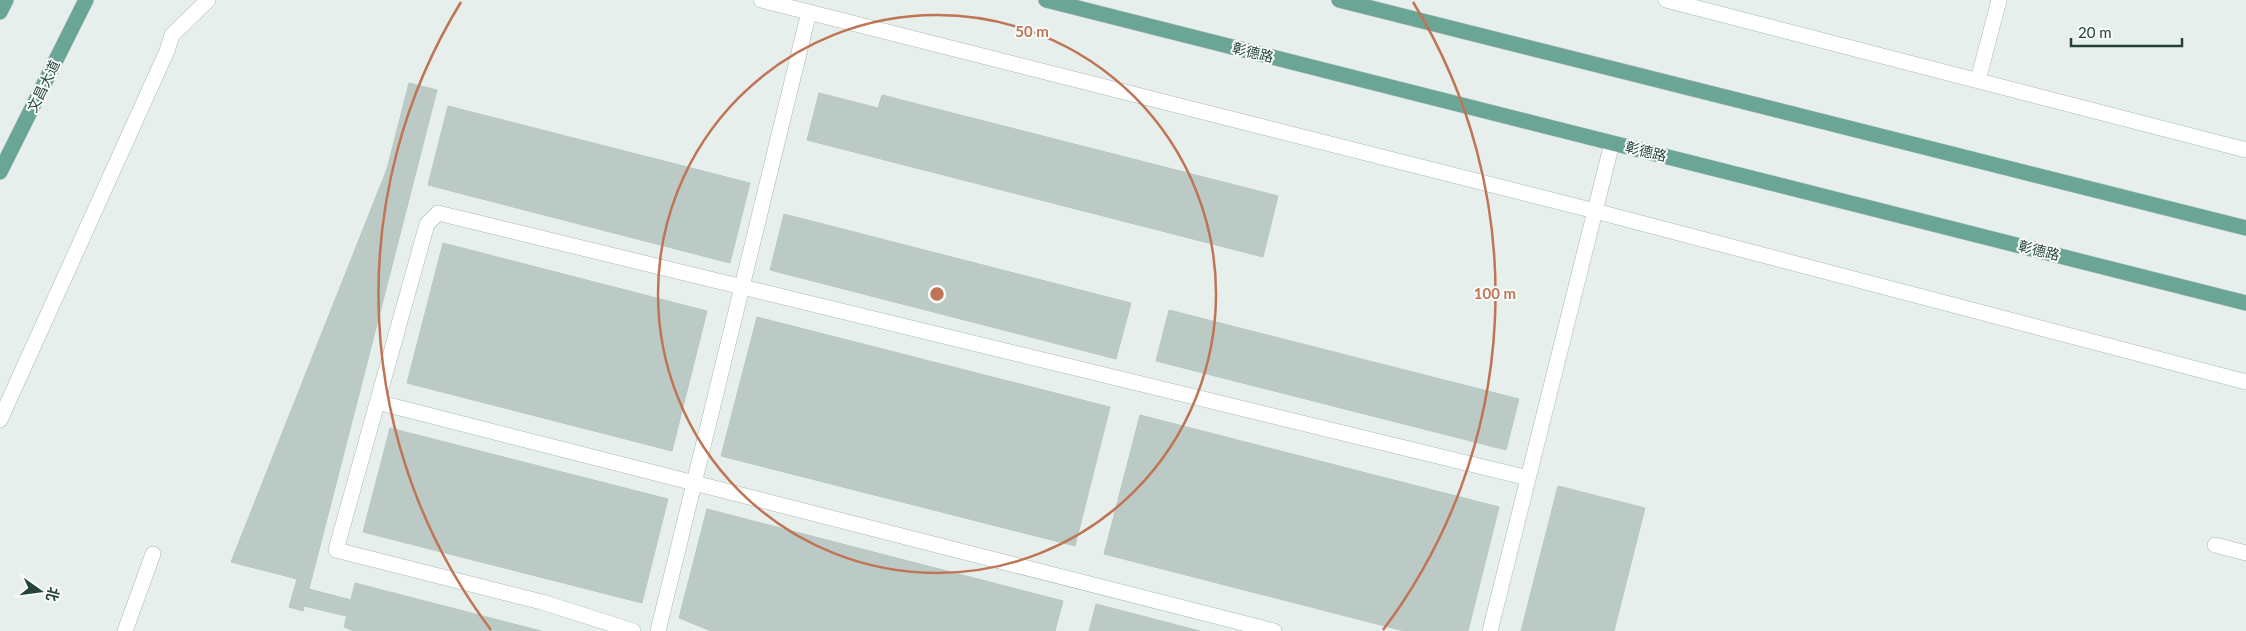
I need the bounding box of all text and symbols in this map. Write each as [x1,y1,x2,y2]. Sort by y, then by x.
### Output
scale bar [2071,15,2182,47]
text: 50 m [1015,22,1049,40]
text: 20 m [2078,23,2112,41]
street label: 彰德路 [1231,39,1275,65]
street label: 文昌大道 [23,57,63,115]
street label: 彰德路 [1624,138,1668,164]
street label: 彰德路 [2017,237,2061,263]
text: 100 m [1474,284,1516,302]
centre of rings [928,285,946,303]
north arrow [15,566,65,616]
text: 北 [43,585,63,603]

